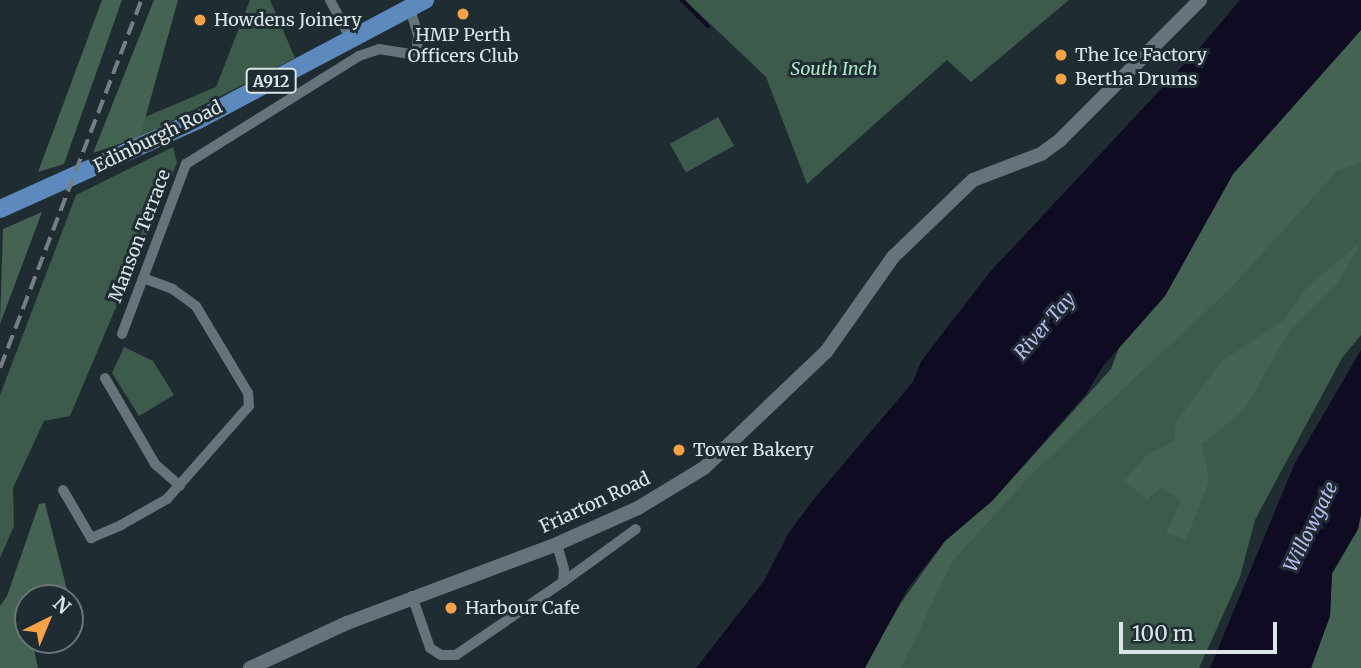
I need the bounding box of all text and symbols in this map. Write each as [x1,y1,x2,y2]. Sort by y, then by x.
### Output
marker: HMP Perth Officers Club [455,6,471,22]
place label: Howdens Joinery [214,9,362,31]
marker: Howdens Joinery [192,12,208,28]
place label: HMP Perth Officers Club [407,25,519,68]
place label: The Ice Factory [1075,44,1207,66]
marker: The Ice Factory [1053,47,1069,63]
park label: South Inch [791,58,877,80]
road number: A912 [245,68,297,94]
place label: Bertha Drums [1075,68,1197,90]
marker: Bertha Drums [1053,71,1069,87]
street label: Edinburgh Road [90,97,226,177]
street label: Manson Terrace [105,167,175,305]
water label: River Tay [1010,288,1080,364]
place label: Tower Bakery [693,439,814,461]
marker: Tower Bakery [671,442,687,458]
street label: Friarton Road [536,468,654,538]
water label: Willowgate [1279,478,1343,576]
north arrow [14,584,84,654]
text: N [48,591,76,619]
place label: Harbour Cafe [465,597,580,619]
marker: Harbour Cafe [443,600,459,616]
scale bar [1123,608,1280,652]
text: 100 m [1132,620,1194,647]

